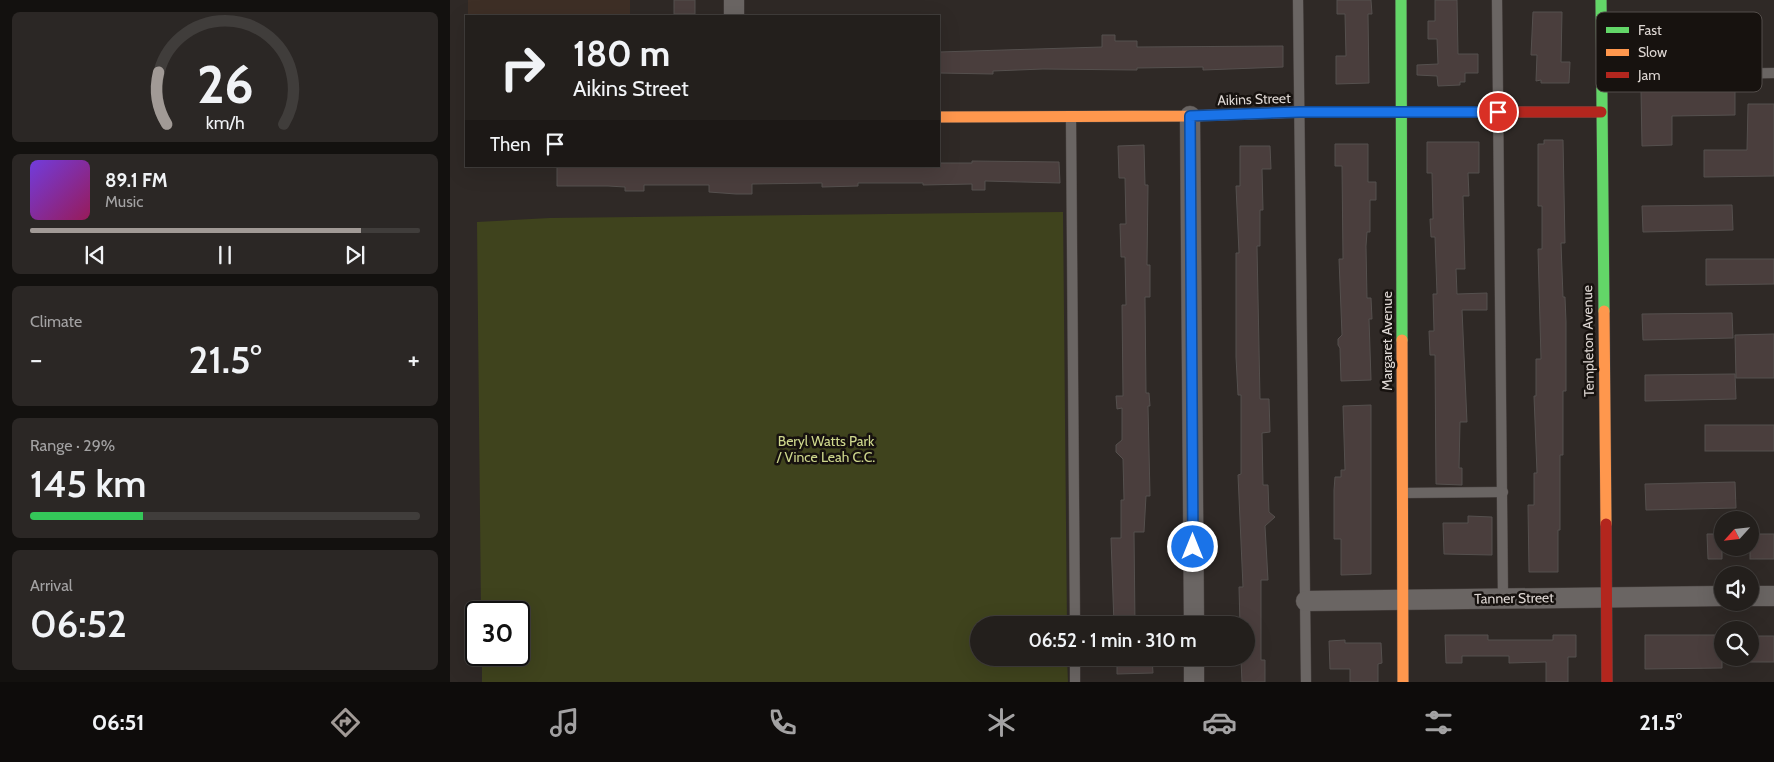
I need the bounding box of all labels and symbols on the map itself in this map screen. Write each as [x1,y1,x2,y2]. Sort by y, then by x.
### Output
legend [1596,12,1762,92]
text: Fast [1638,21,1662,39]
text: Slow [1638,43,1667,61]
text: Jam [1637,66,1660,84]
street label: Aikins Street [1217,89,1291,109]
pin [1477,91,1519,133]
street label: Templeton Avenue [1578,285,1598,397]
street label: Margaret Avenue [1378,291,1396,391]
park label: Beryl Watts Park / Vince Leah C.C. [776,432,875,466]
north arrow [1714,511,1759,556]
position arrow [1166,520,1218,572]
street label: Tanner Street [1474,588,1554,608]
speed limit sign: 30 [465,601,530,666]

